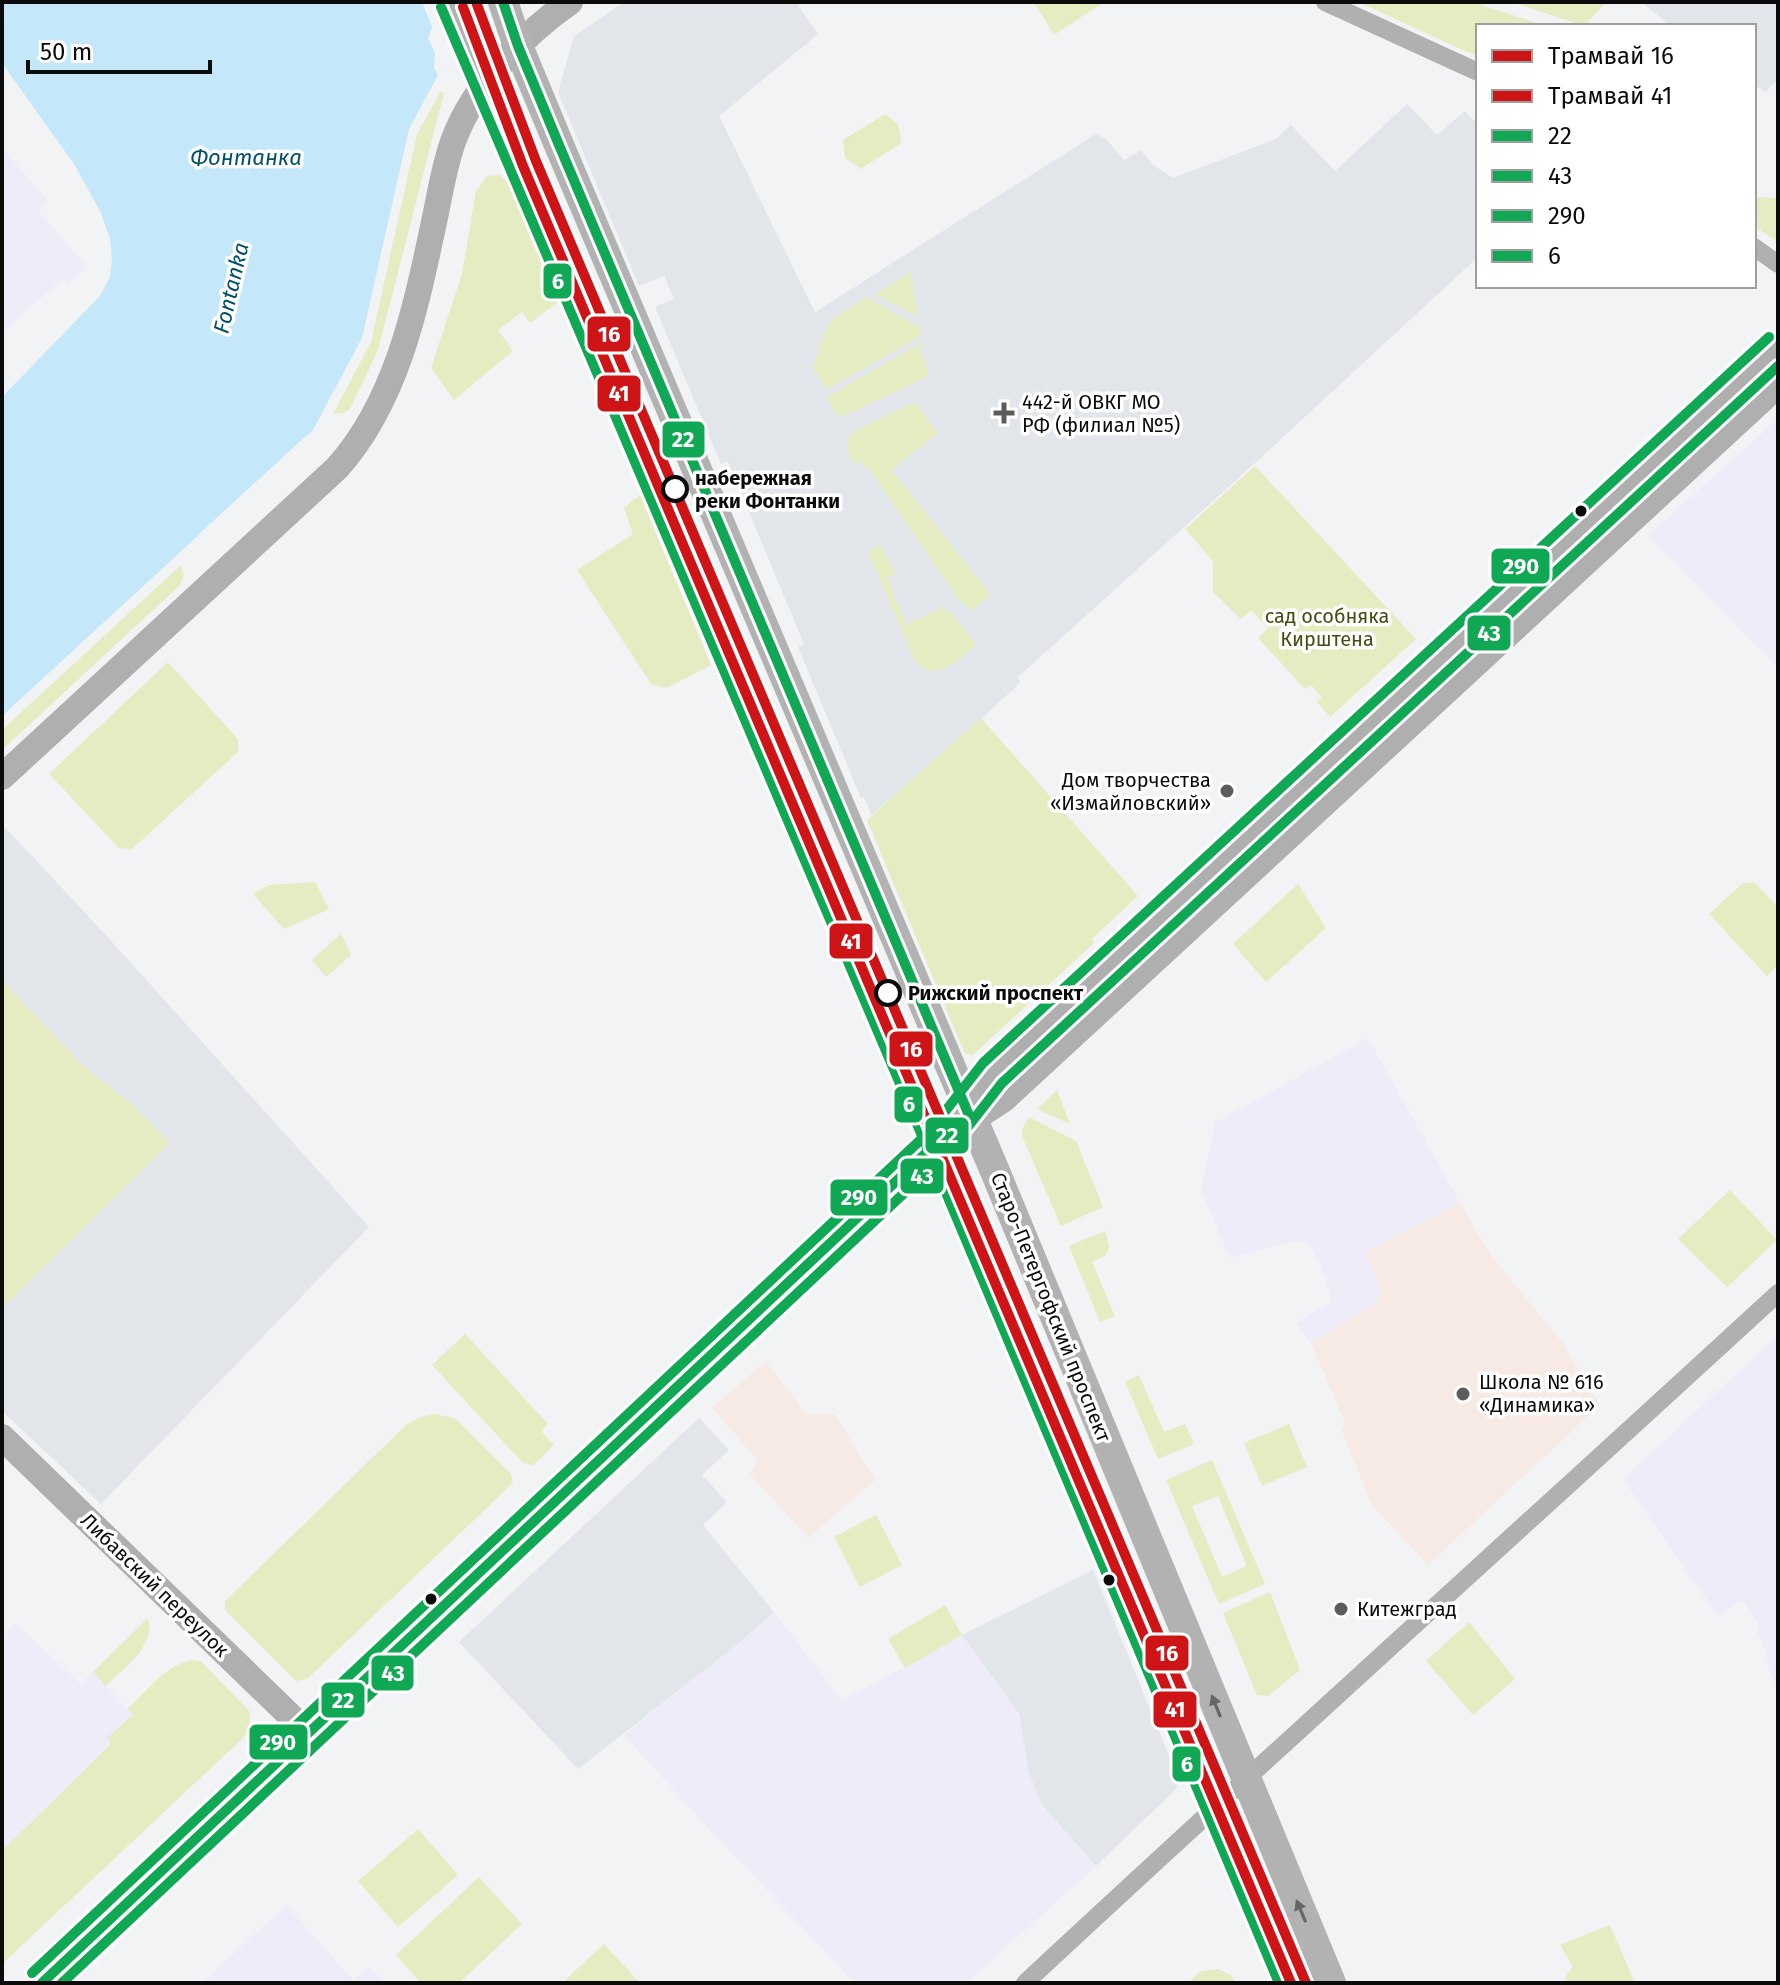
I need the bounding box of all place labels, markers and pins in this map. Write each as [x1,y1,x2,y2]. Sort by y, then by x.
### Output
place label: 442-й ОВКГ МО РФ (филиал №5) [1022,390,1180,437]
marker: 442-й ОВКГ МО РФ (филиал №5) [993,402,1015,424]
place label: набережная реки Фонтанки [695,466,840,513]
marker: набережная реки Фонтанки [662,476,688,502]
unlabelled marker [1573,503,1589,519]
place label: Дом творчества «Измайловский» [1050,768,1211,815]
marker: Дом творчества «Измайловский» [1218,782,1236,800]
marker: Рижский проспект [875,980,901,1006]
place label: Рижский проспект [908,981,1084,1005]
place label: Школа № 616 «Динамика» [1479,1370,1604,1417]
marker: Школа № 616 «Динамика» [1454,1385,1472,1403]
unlabelled marker [1101,1572,1117,1588]
unlabelled marker [423,1591,439,1607]
place label: Китежград [1357,1597,1457,1621]
marker: Китежград [1332,1600,1350,1618]

